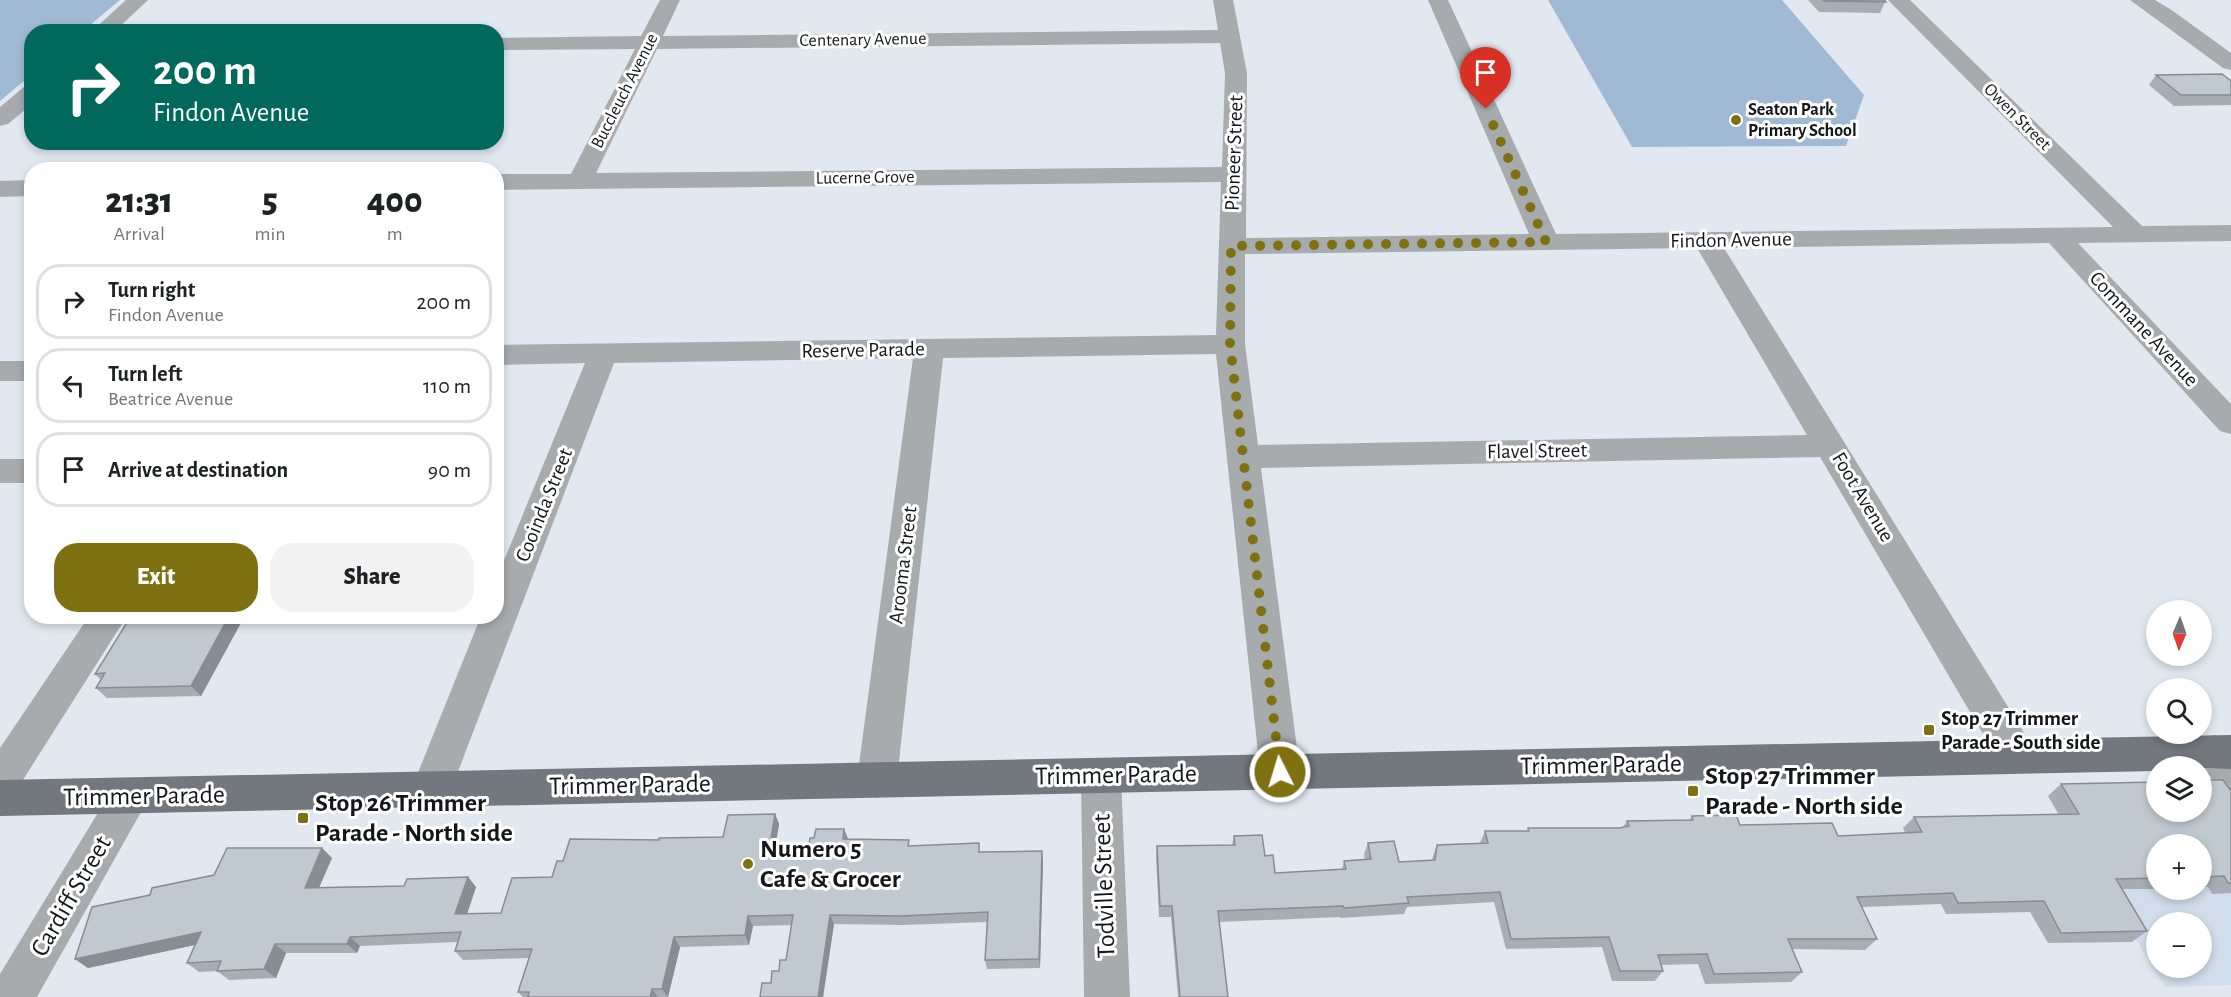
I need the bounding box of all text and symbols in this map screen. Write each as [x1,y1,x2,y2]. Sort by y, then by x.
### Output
street label: Centenary Avenue [799,30,927,50]
street label: Buccleuch Avenue [588,31,662,151]
pin [1460,47,1511,109]
icon: right [54,48,132,126]
text: 200 m [153,50,257,92]
icon: arrive [1469,56,1502,89]
street label: Owen Street [1980,80,2054,154]
street label: Pioneer Street [1221,94,1247,211]
text: Findon Avenue [153,99,309,126]
place label: Seaton Park Primary School [1748,101,1857,140]
marker: Seaton Park Primary School [1729,113,1743,127]
street label: Lucerne Grove [815,168,915,188]
text: 21:31 [105,183,173,219]
text: 5 [262,183,278,219]
text: 400 [367,183,423,219]
text: Arrival [113,224,165,244]
text: min [254,224,286,244]
text: m [387,224,403,244]
street label: Findon Avenue [1670,228,1792,252]
street label: Commane Avenue [2086,267,2202,391]
text: Turn right [108,279,195,301]
icon: right [57,285,90,318]
text: 200 m [417,291,471,313]
text: Findon Avenue [108,305,224,325]
street label: Reserve Parade [801,338,925,362]
text: Turn left [108,363,182,385]
icon: left [57,369,90,402]
text: 110 m [423,375,471,397]
text: Beatrice Avenue [108,389,233,409]
street label: Flavel Street [1487,440,1588,462]
street label: Cooinda Street [512,445,576,565]
street label: Foot Avenue [1828,449,1898,545]
icon: arrive [57,453,90,486]
text: Arrive at destination [108,459,288,481]
text: 90 m [428,459,471,481]
street label: Arooma Street [885,505,921,625]
button: Exit [54,543,258,612]
button: Share [270,543,474,612]
north arrow [2146,600,2212,666]
map controls [2146,600,2212,978]
button: search [2146,678,2212,744]
place label: Stop 27 Trimmer Parade - South side [1941,708,2100,753]
marker: Stop 27 Trimmer Parade - South side [1922,723,1936,737]
position arrow [1248,740,1312,804]
street label: Trimmer Parade [1520,751,1682,779]
button: layers [2146,756,2212,822]
street label: Trimmer Parade [1035,761,1197,789]
place label: Stop 27 Trimmer Parade - North side [1705,763,1903,819]
street label: Trimmer Parade [549,771,711,799]
street label: Trimmer Parade [63,782,225,810]
marker: Stop 27 Trimmer Parade - North side [1686,784,1700,798]
place label: Stop 26 Trimmer Parade - North side [315,790,513,846]
marker: Stop 26 Trimmer Parade - North side [296,811,310,825]
street label: Todville Street [1088,813,1120,959]
street label: Cardiff Street [26,831,116,961]
button: + [2146,834,2212,900]
place label: Numero 5 Cafe & Grocer [760,836,901,892]
marker: Numero 5 Cafe & Grocer [741,857,755,871]
button: − [2146,912,2212,978]

